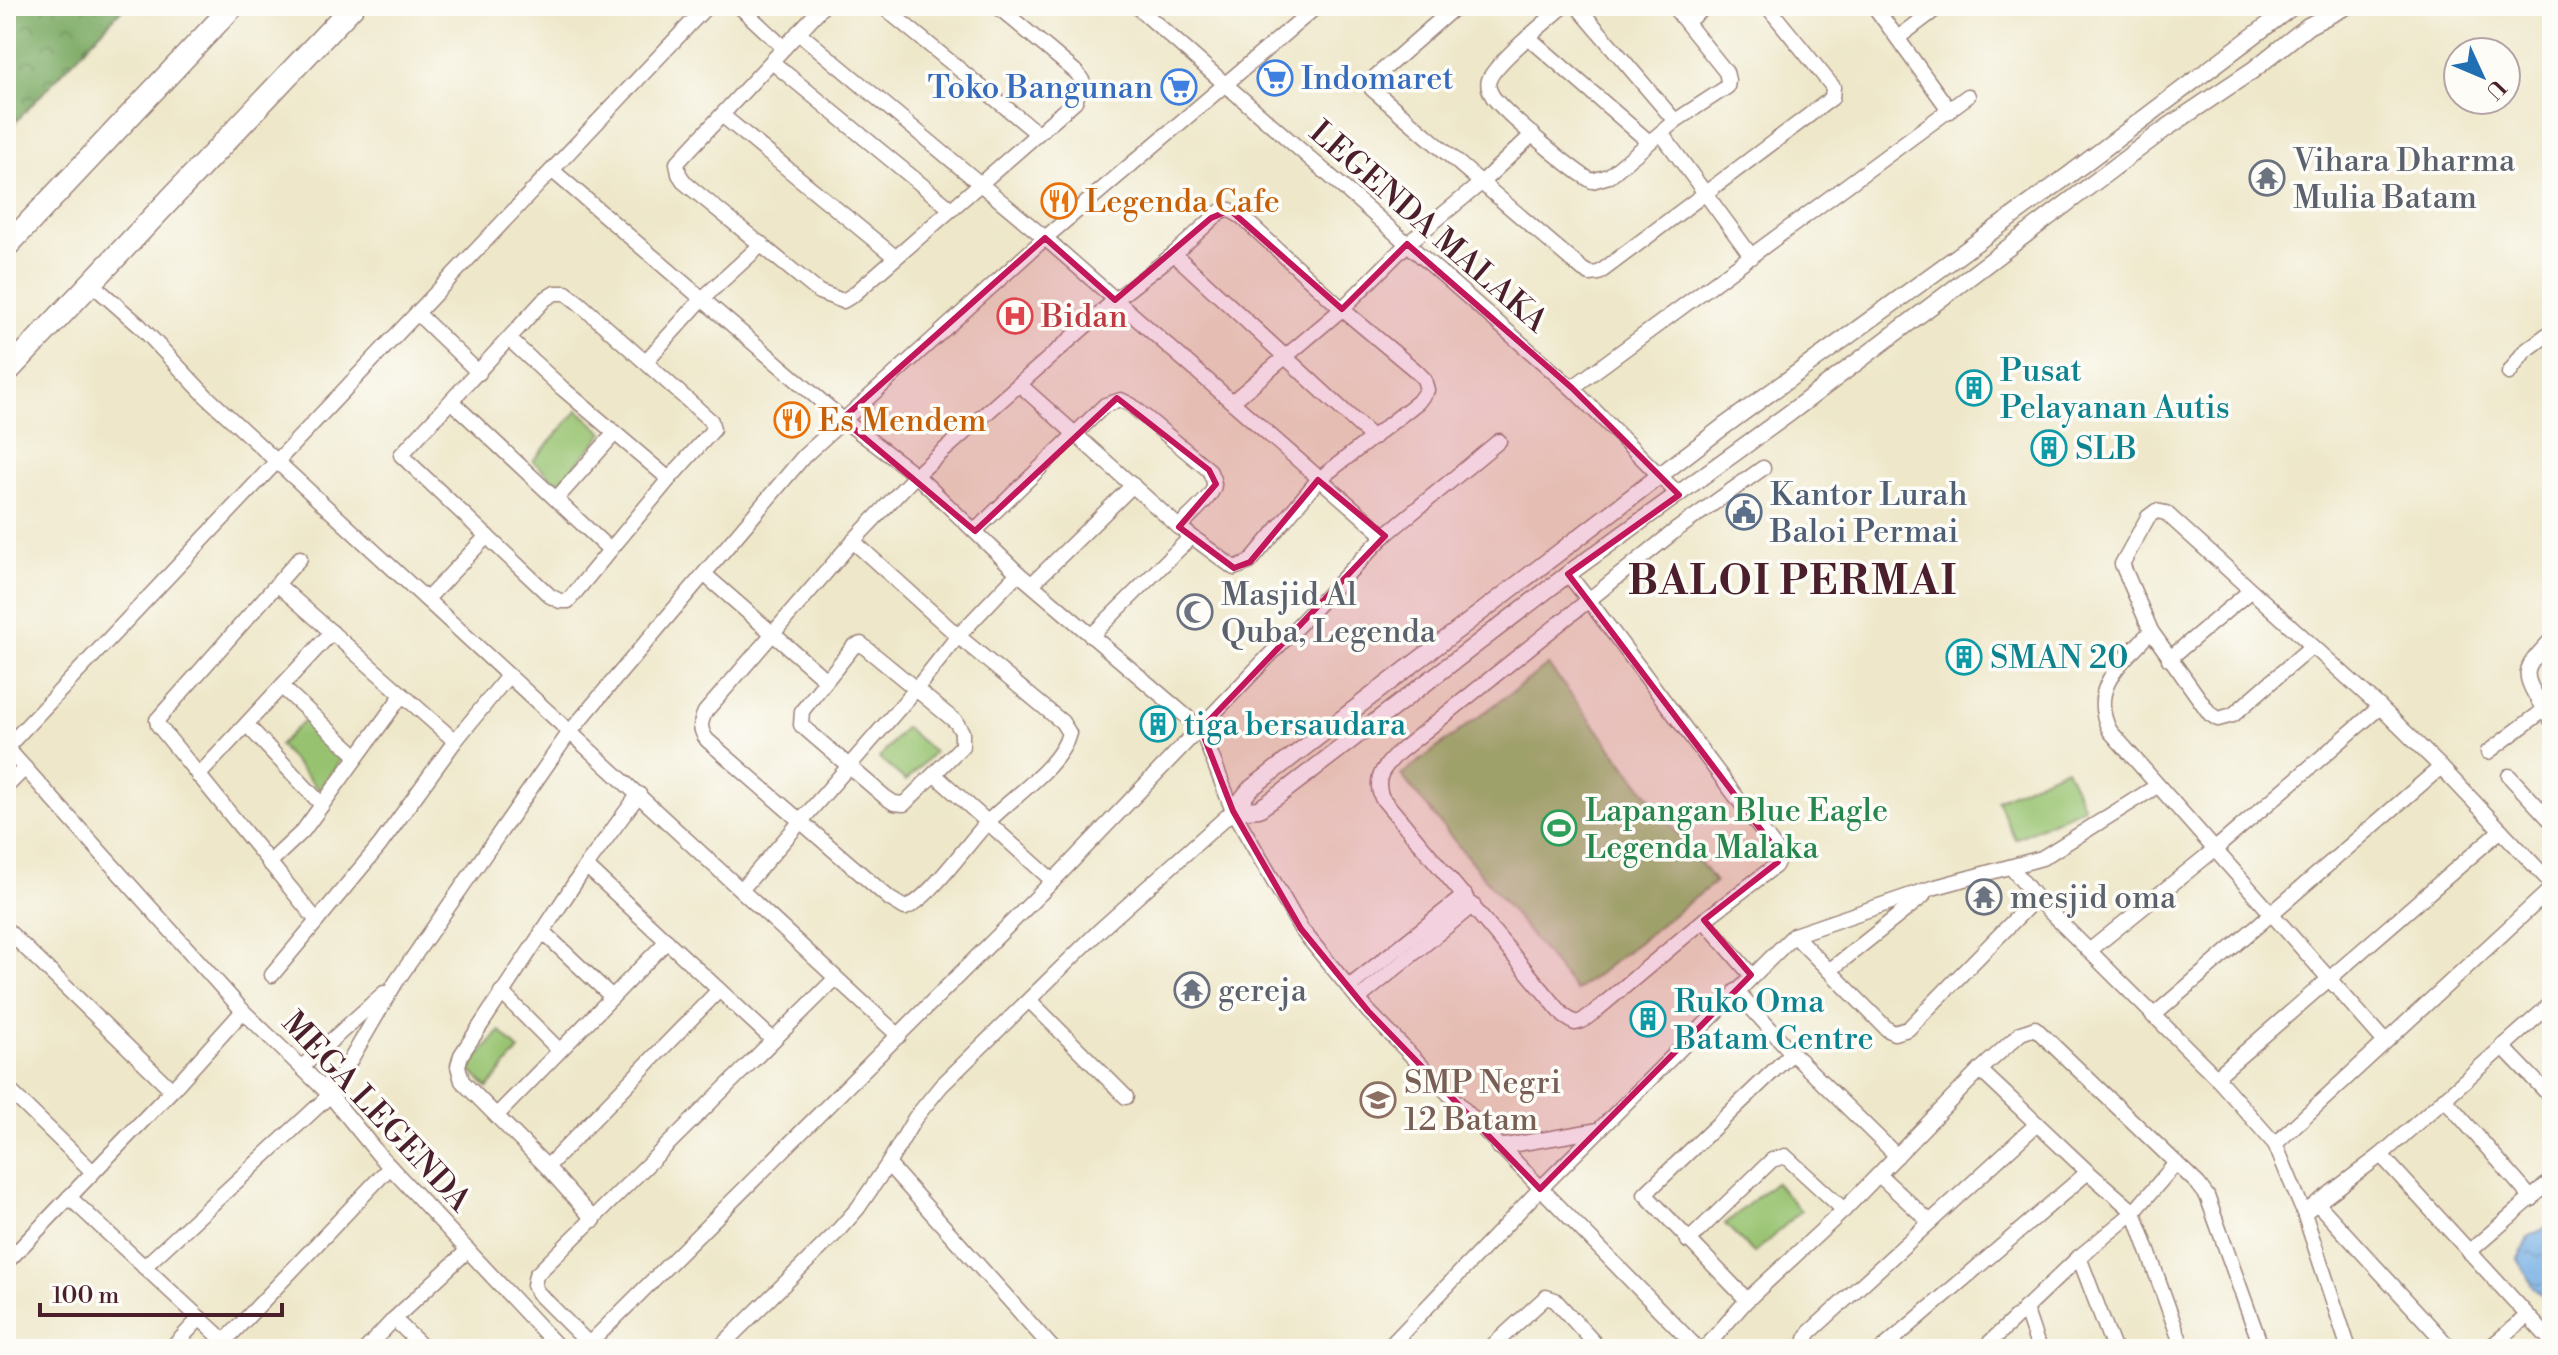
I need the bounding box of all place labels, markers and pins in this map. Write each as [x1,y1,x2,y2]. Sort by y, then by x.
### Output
supermarket icon: Indomaret [1256,59,1294,97]
place label: Indomaret [1301,59,1454,99]
place label: Toko Bangunan [928,68,1153,108]
supermarket icon: Toko Bangunan [1160,68,1198,106]
place label: Vihara Dharma Mulia Batam [2292,141,2516,218]
temple icon: Vihara Dharma Mulia Batam [2248,159,2286,197]
restaurant icon: Legenda Cafe [1040,182,1078,220]
place label: Legenda Cafe [1085,182,1280,222]
hospital icon: Bidan [996,297,1034,335]
place label: Bidan [1040,297,1128,337]
place label: Pusat Pelayanan Autis [2000,351,2230,428]
building icon: Pusat Pelayanan Autis [1955,369,1993,407]
restaurant icon: Es Mendem [773,401,811,439]
place label: Es Mendem [818,401,987,441]
building icon: SLB [2030,429,2068,467]
place label: SLB [2075,429,2137,469]
place label: Kantor Lurah Baloi Permai [1769,475,1968,552]
public building icon: Kantor Lurah Baloi Permai [1725,493,1763,531]
place label: Masjid Al Quba, Legenda [1221,575,1437,652]
mosque icon: Masjid Al Quba, Legenda [1176,593,1214,631]
building icon: SMAN 20 [1945,638,1983,676]
place label: SMAN 20 [1990,638,2128,678]
building icon: tiga bersaudara [1139,705,1177,743]
place label: tiga bersaudara [1184,705,1407,745]
place label: Lapangan Blue Eagle Legenda Malaka [1585,791,1888,868]
sports icon: Lapangan Blue Eagle Legenda Malaka [1540,809,1578,847]
temple icon: mesjid oma [1965,878,2003,916]
place label: mesjid oma [2010,878,2177,918]
temple icon: gereja [1173,971,1211,1009]
place label: gereja [1218,971,1308,1011]
place label: Ruko Oma Batam Centre [1673,982,1874,1059]
building icon: Ruko Oma Batam Centre [1629,1000,1667,1038]
place label: SMP Negri 12 Batam [1404,1063,1561,1140]
school or university icon: SMP Negri 12 Batam [1359,1081,1397,1119]

